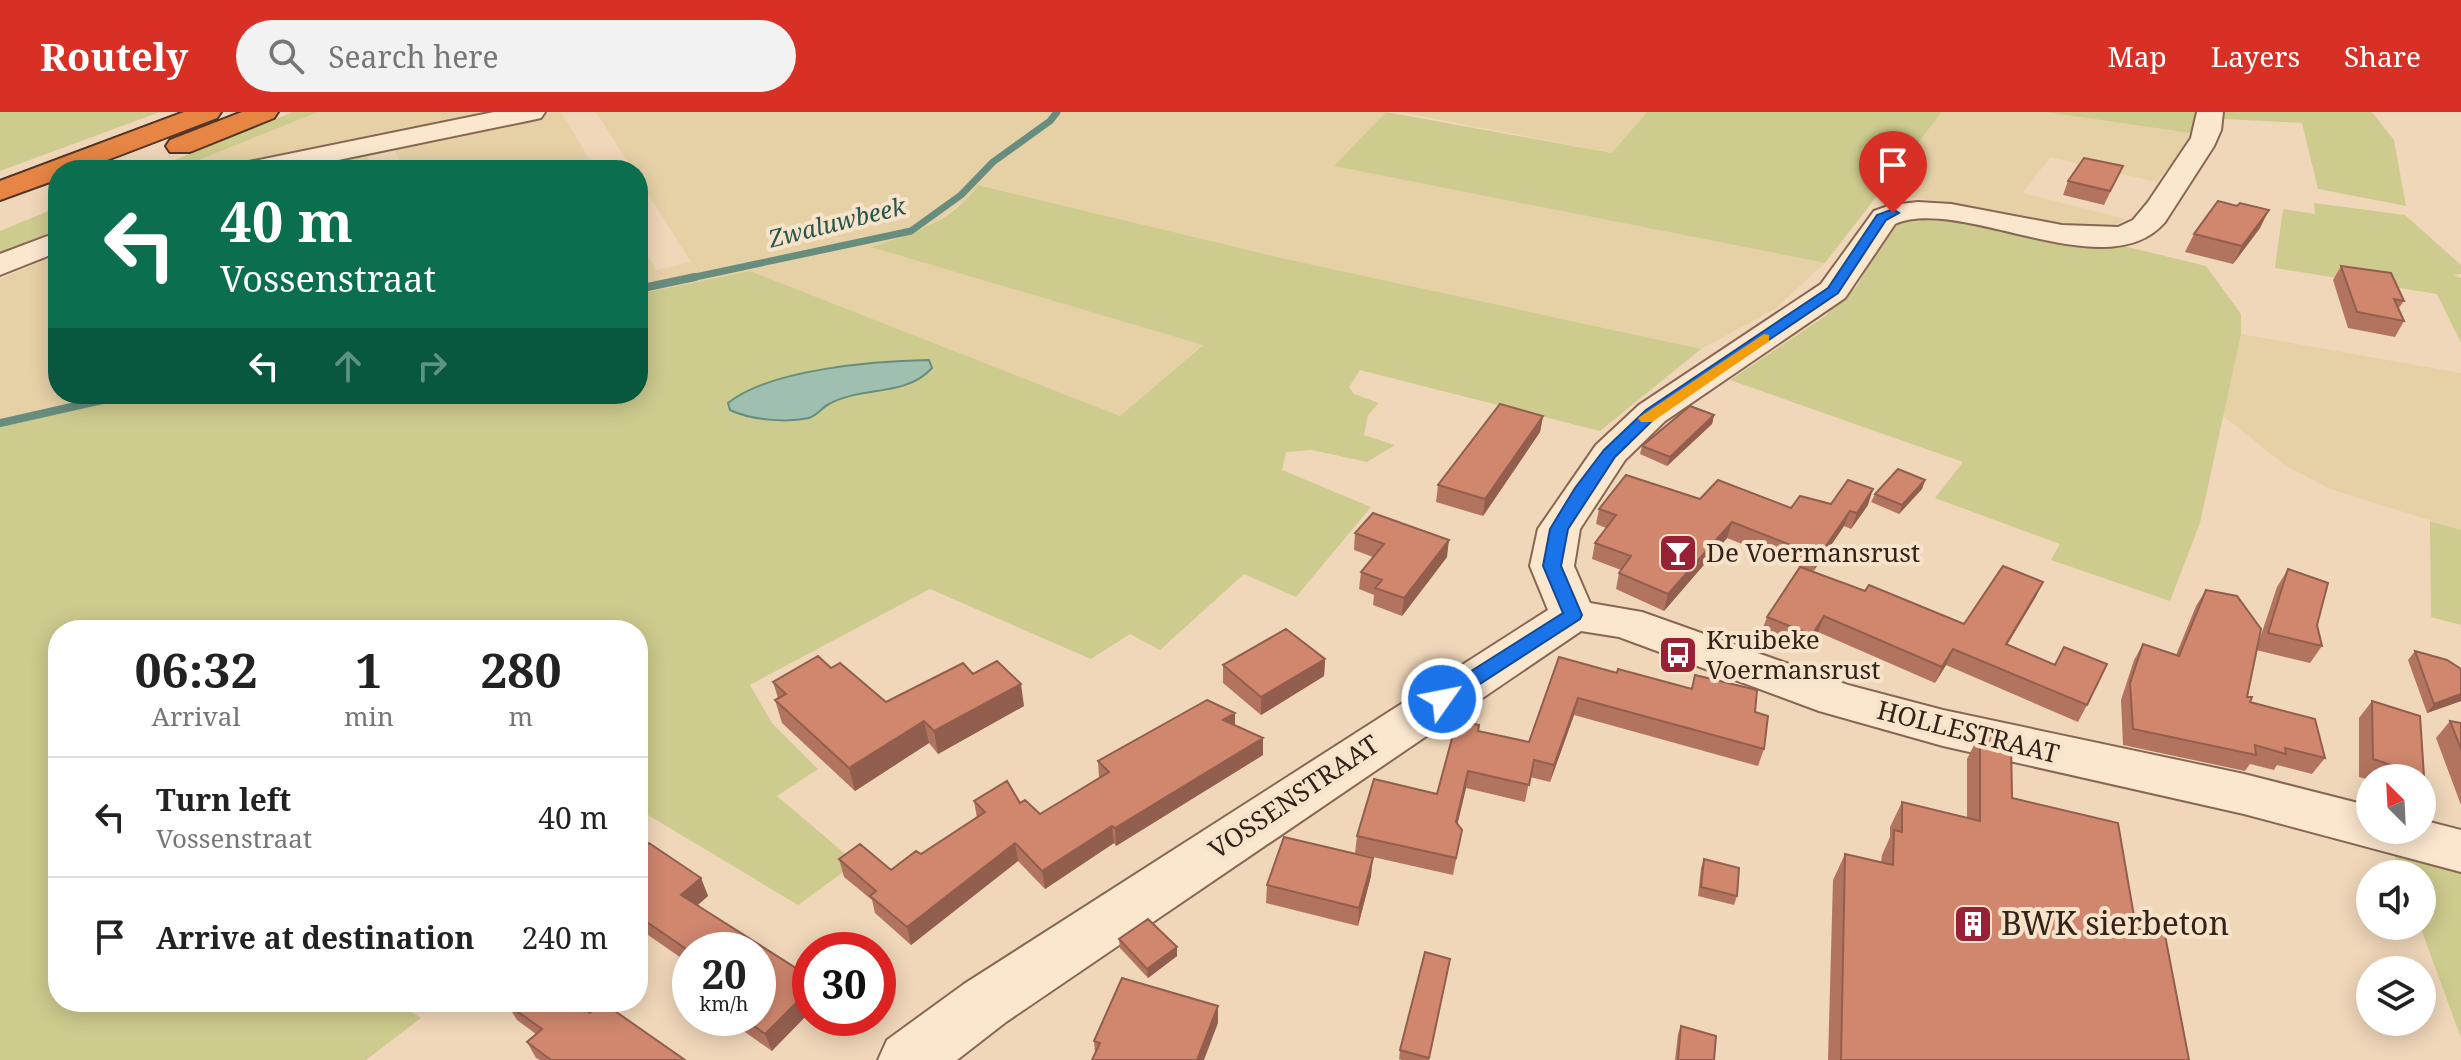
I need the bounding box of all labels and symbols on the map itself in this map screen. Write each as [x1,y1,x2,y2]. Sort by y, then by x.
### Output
pin [1859,131,1927,213]
water label: Zwaluwbeek [764,188,910,255]
bar icon: De Voermansrust [1657,532,1699,574]
place label: De Voermansrust [1706,534,1920,570]
place label: Kruibeke Voermansrust [1706,621,1881,687]
bus stop icon: Kruibeke Voermansrust [1657,634,1699,676]
position arrow [1400,657,1484,741]
street label: HOLLESTRAAT [1874,691,2063,771]
street label: VOSSENSTRAAT [1201,726,1386,867]
north arrow [2356,764,2436,844]
place label: BWK sierbeton [2001,901,2229,944]
building icon: BWK sierbeton [1952,903,1994,945]
speed limit sign: 30 [792,932,896,1036]

